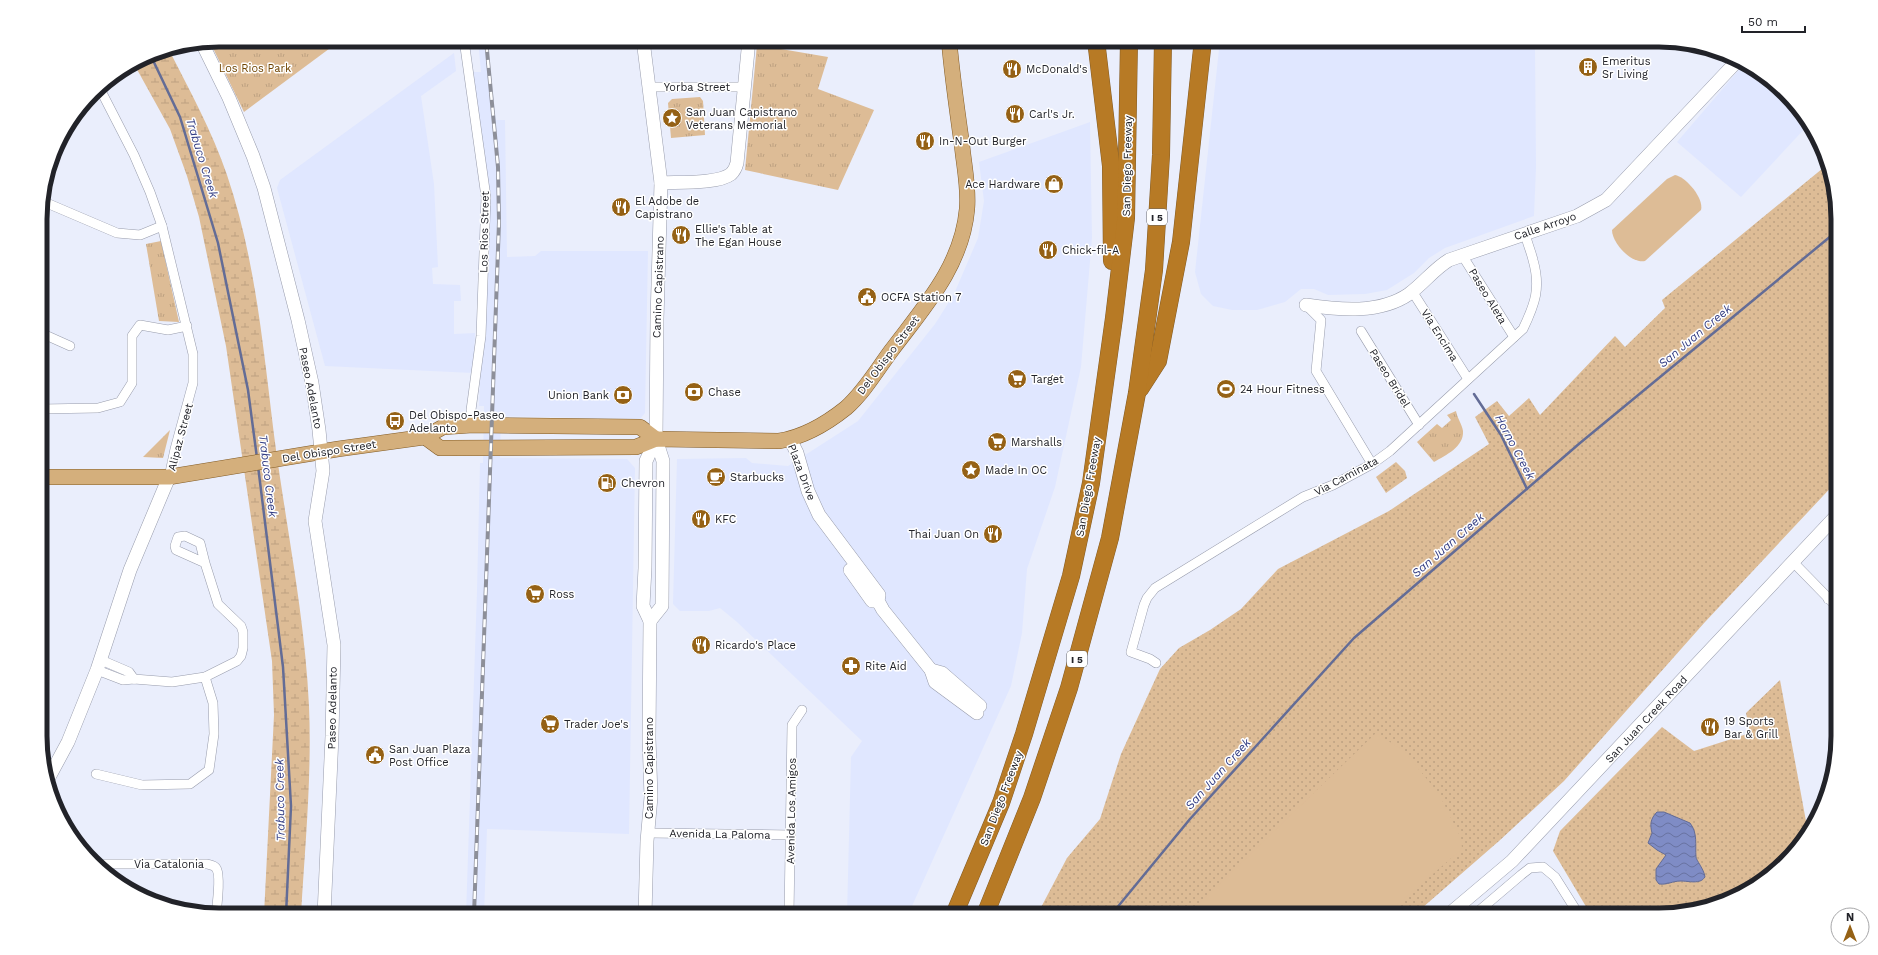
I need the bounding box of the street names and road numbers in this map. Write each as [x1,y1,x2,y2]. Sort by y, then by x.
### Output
street label: Yorba Street [664,81,731,94]
street label: San Diego Freeway [1120,115,1135,217]
street label: Los Rios Street [477,191,492,273]
road number: I 5 [1147,209,1167,225]
street label: Calle Arroyo [1512,210,1578,243]
street label: Camino Capistrano [650,236,667,338]
street label: Paseo Aleta [1466,266,1509,326]
street label: Via Encima [1418,307,1461,364]
street label: Del Obispo Street [855,313,922,397]
street label: Paseo Adelanto [296,346,325,430]
street label: Paseo Bridel [1366,347,1413,411]
street label: Alipaz Street [165,402,196,472]
street label: San Diego Freeway [1073,436,1104,538]
street label: Del Obispo Street [281,438,377,465]
street label: Plaza Drive [785,442,818,502]
street label: Via Caminata [1312,454,1380,499]
road number: I 5 [1067,651,1087,667]
street label: Paseo Adelanto [325,666,340,750]
street label: San Juan Creek Road [1603,673,1690,766]
street label: Camino Capistrano [643,717,656,819]
street label: San Diego Freeway [977,748,1026,848]
street label: Avenida Los Amigos [784,758,799,864]
street label: Avenida La Paloma [669,827,771,842]
street label: Via Catalonia [134,858,204,871]

